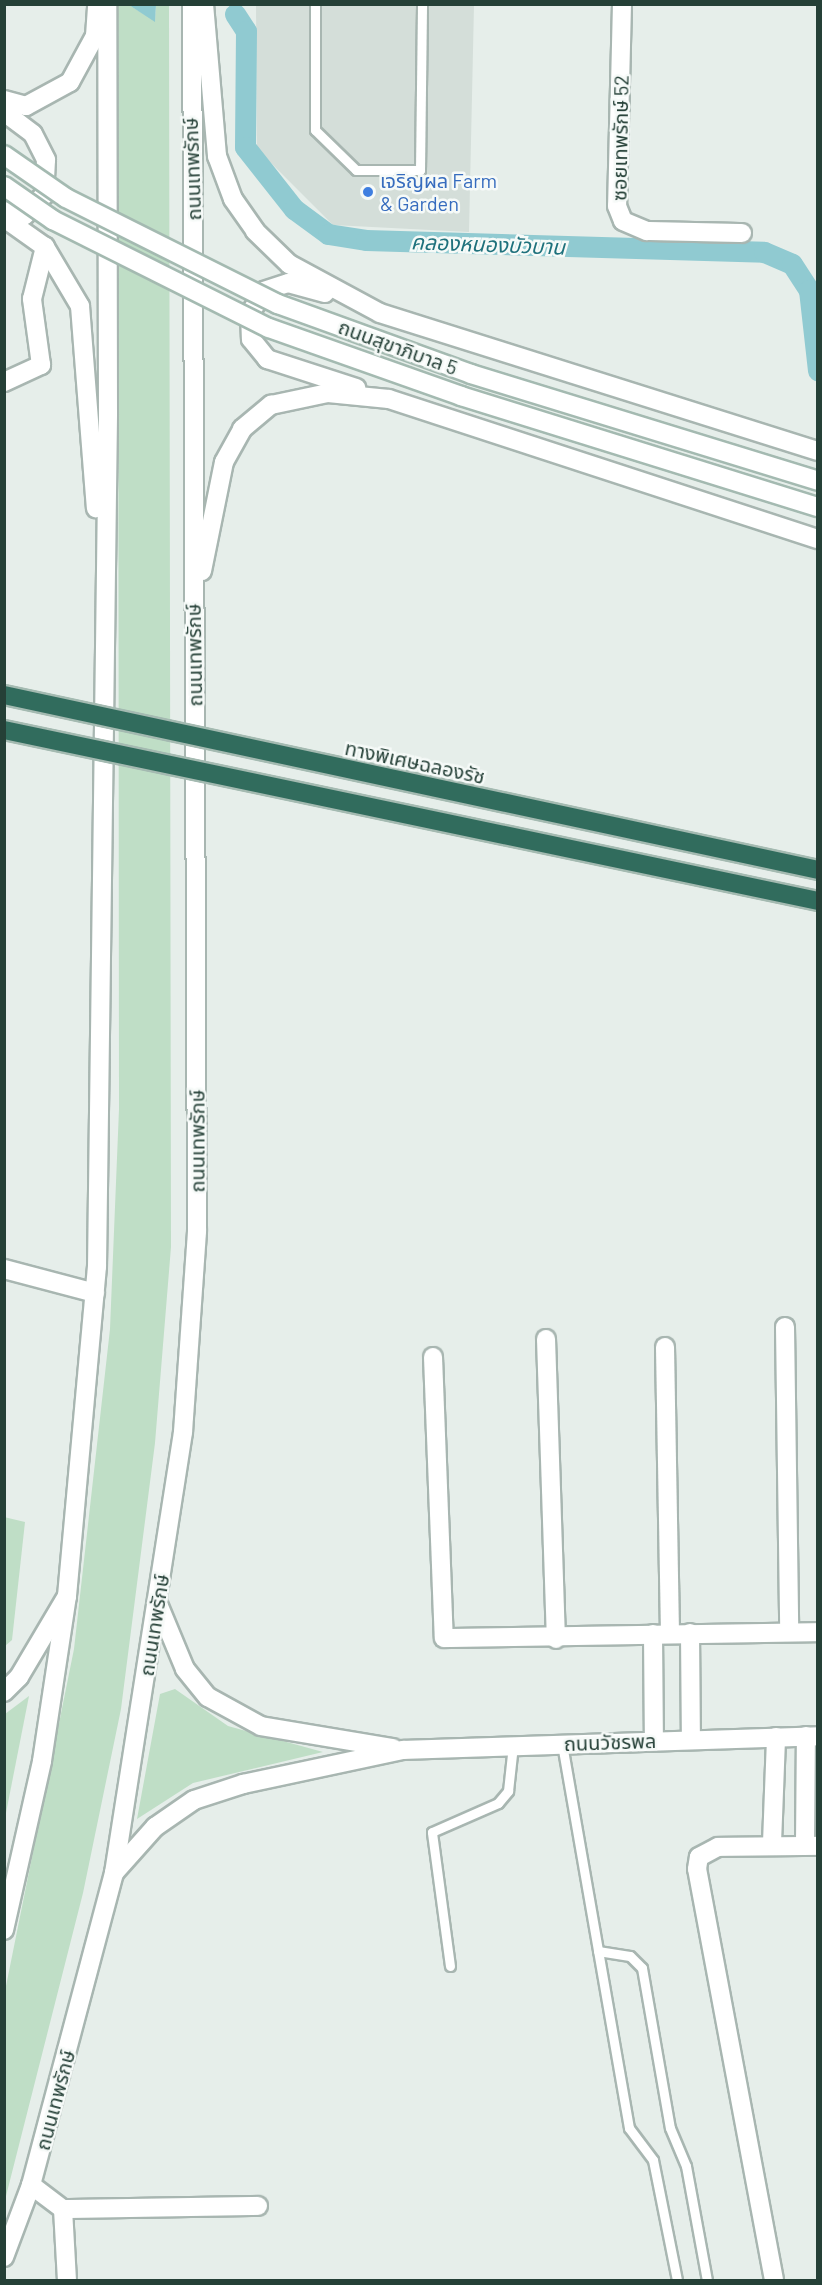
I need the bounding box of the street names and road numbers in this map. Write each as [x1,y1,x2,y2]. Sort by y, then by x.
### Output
street label: ซอยเทพรักษ์ 52 [607,75,633,201]
street label: ถนนเทพรักษ์ [178,117,206,221]
street label: ถนนสุขาภิบาล 5 [335,314,461,380]
street label: ถนนเทพรักษ์ [181,603,207,707]
street label: ทางพิเศษฉลองรัช [343,735,487,789]
street label: ถนนเทพรักษ์ [185,1089,209,1193]
street label: ถนนเทพรักษ์ [134,1572,174,1678]
street label: ถนนวัชรพล [563,1728,657,1756]
street label: ถนนเทพรักษ์ [30,2047,80,2153]

